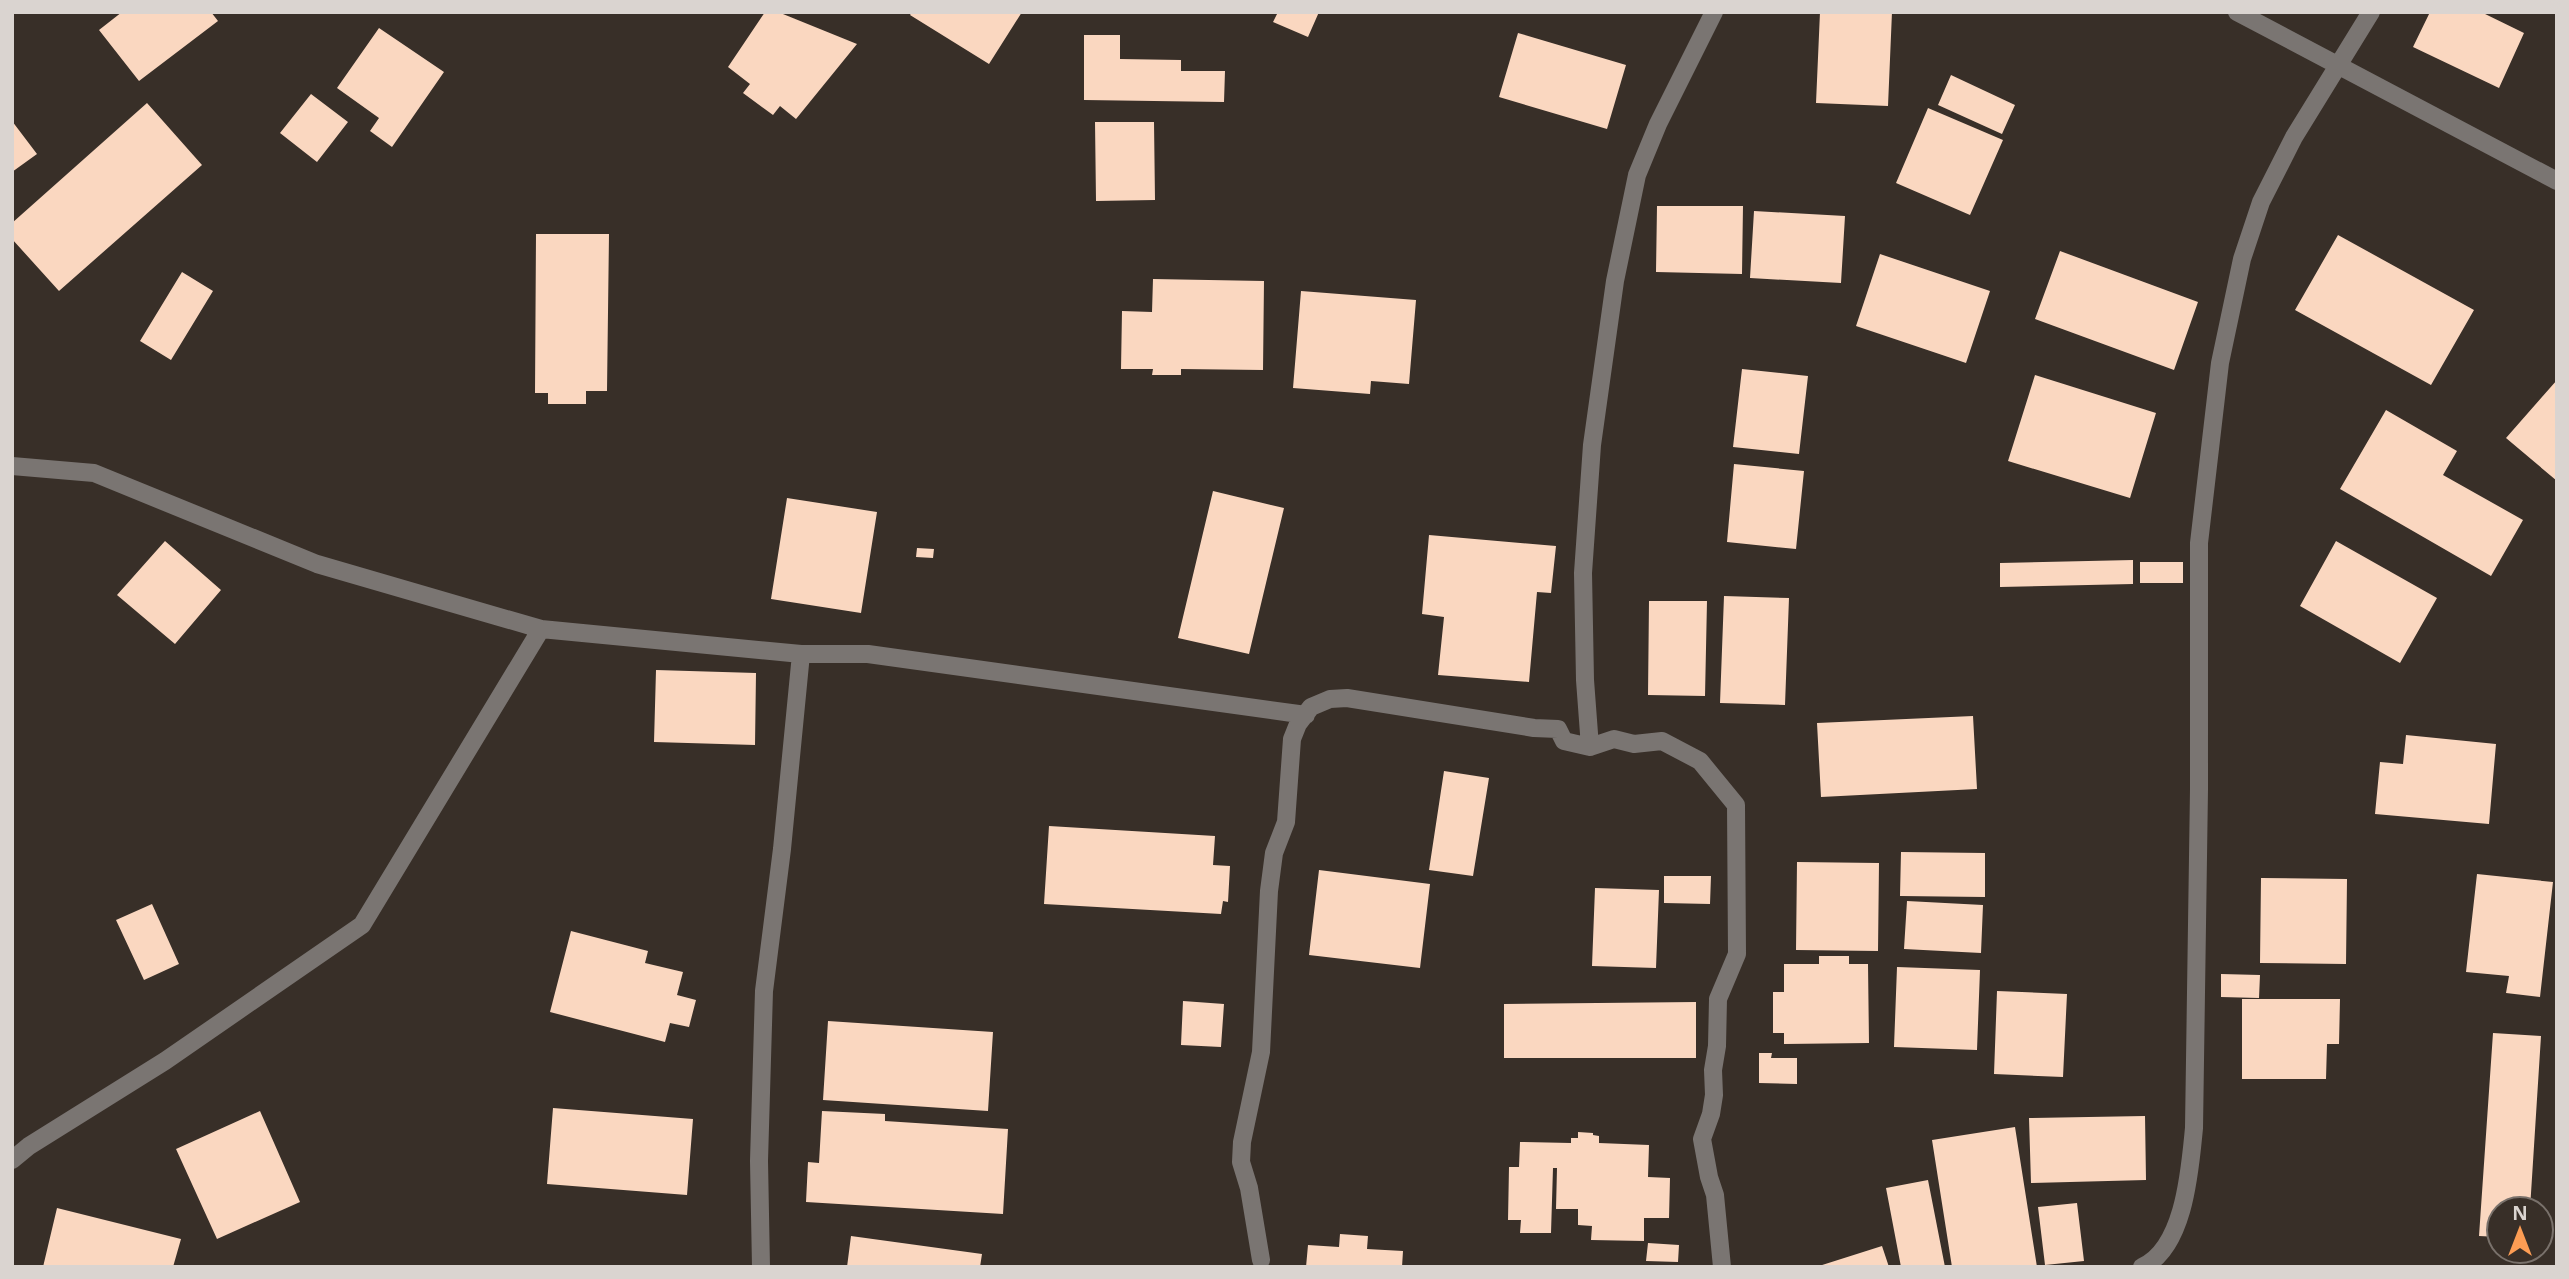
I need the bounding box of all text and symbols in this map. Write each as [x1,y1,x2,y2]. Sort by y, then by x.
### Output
north arrow [2485,1195,2555,1265]
text: N [2512,1200,2528,1226]

